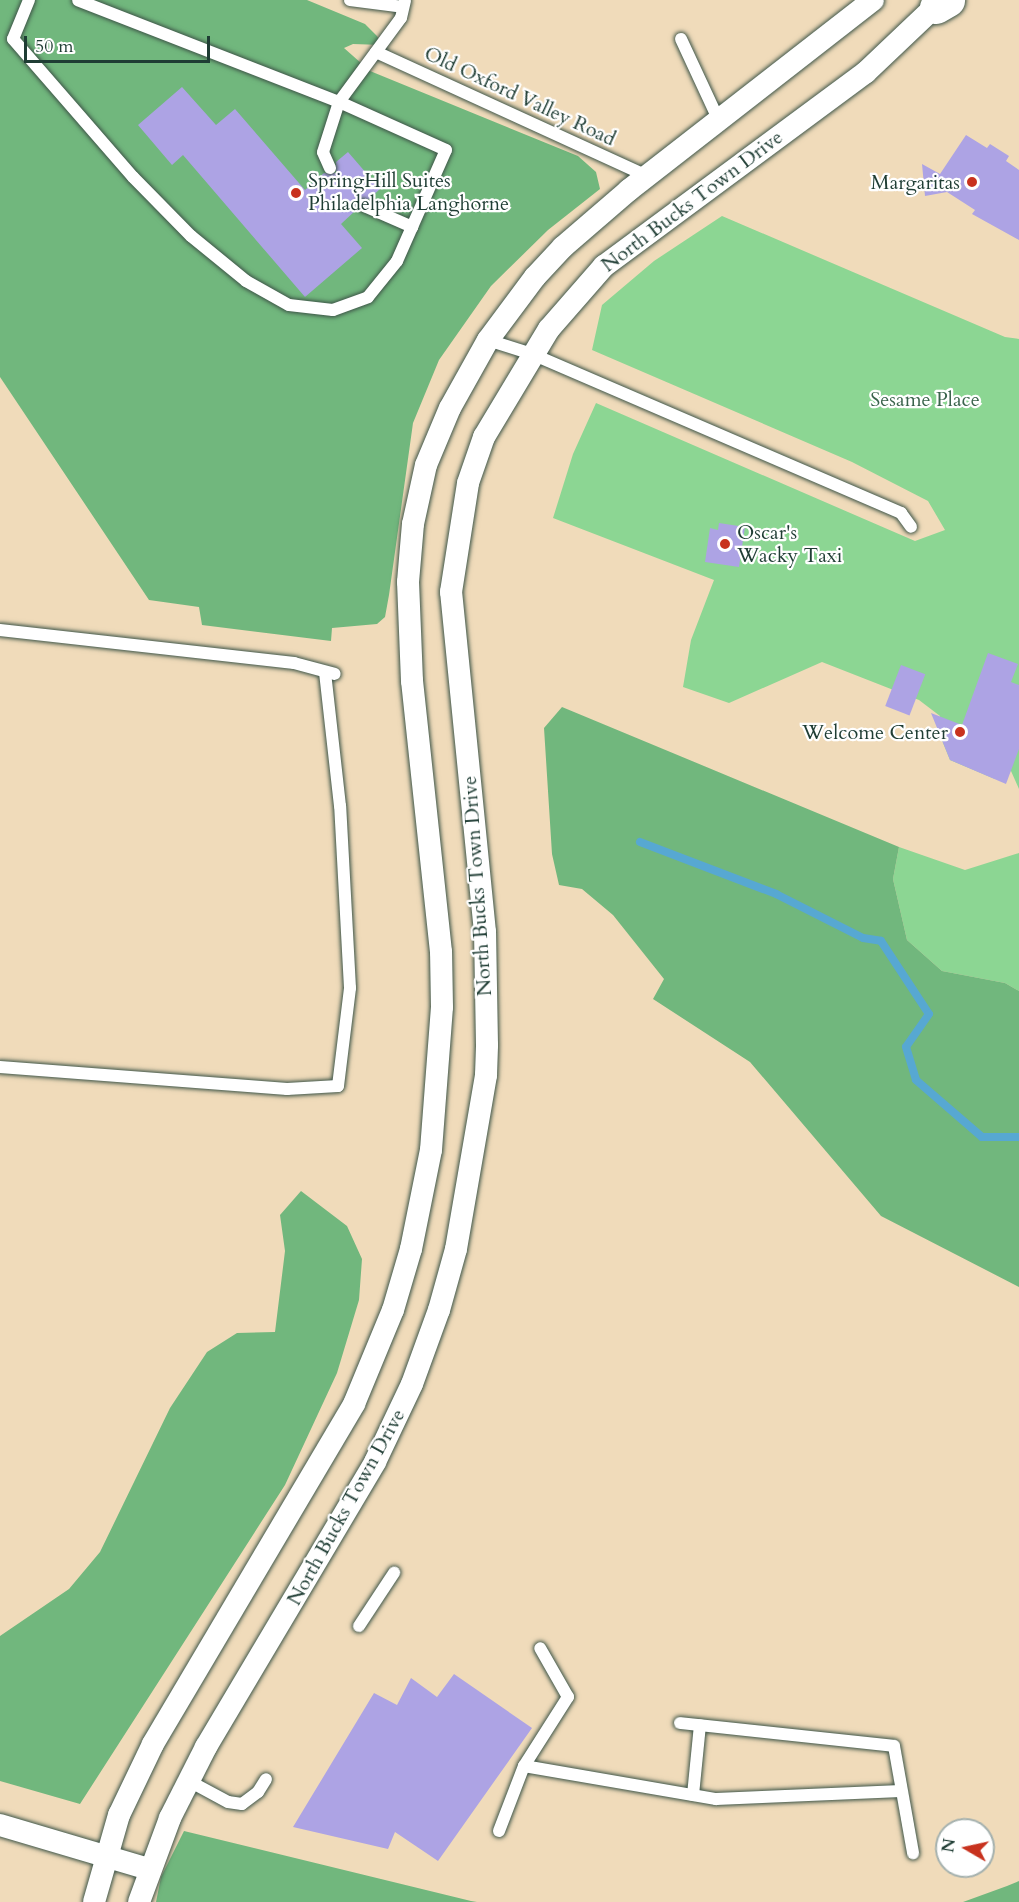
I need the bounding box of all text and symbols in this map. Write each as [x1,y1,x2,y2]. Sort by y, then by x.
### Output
scale bar [27,24,213,62]
text: 50 m [35,34,74,59]
street label: Old Oxford Valley Road [421,41,619,151]
street label: North Bucks Town Drive [597,125,787,277]
place label: SpringHill Suites Philadelphia Langhorne [308,169,509,216]
place label: Margaritas [871,170,960,194]
marker: Margaritas [965,175,979,189]
marker: SpringHill Suites Philadelphia Langhorne [289,186,303,200]
park label: Sesame Place [870,387,980,411]
place label: Oscar's Wacky Taxi [737,520,842,567]
marker: Oscar's Wacky Taxi [718,537,732,551]
place label: Welcome Center [802,720,948,744]
marker: Welcome Center [953,725,967,739]
street label: North Bucks Town Drive [457,775,497,997]
street label: North Bucks Town Drive [282,1405,410,1609]
north arrow [935,1818,995,1878]
text: N [937,1837,961,1854]

